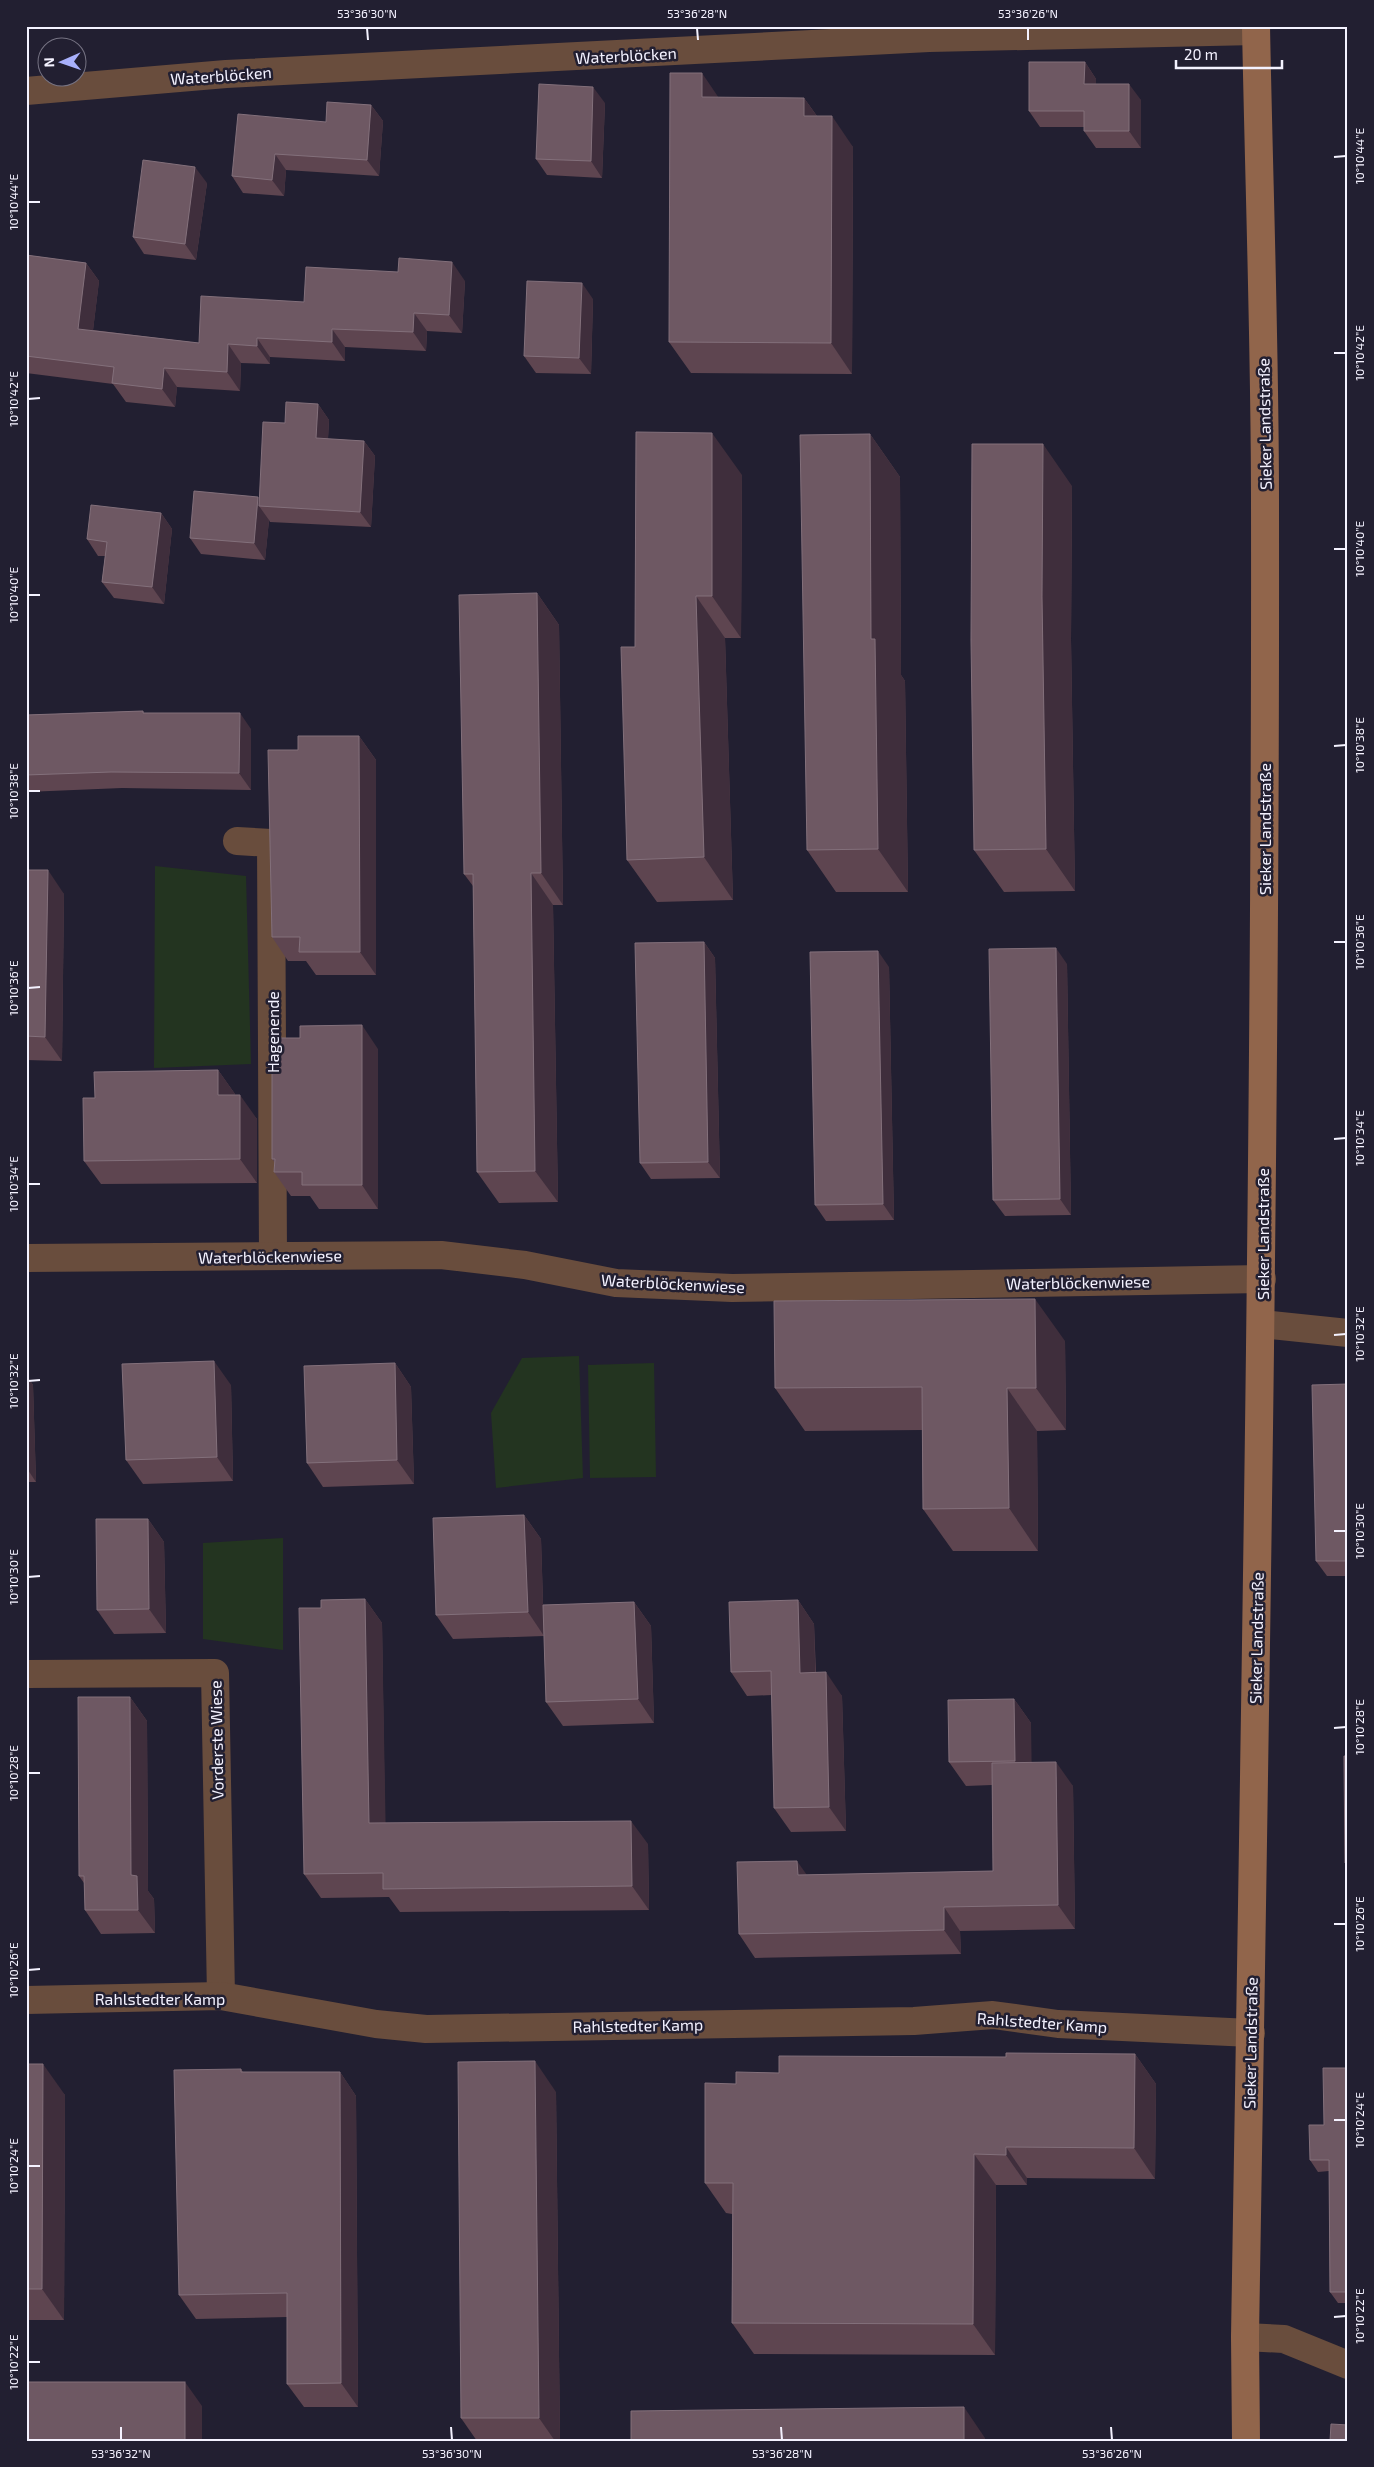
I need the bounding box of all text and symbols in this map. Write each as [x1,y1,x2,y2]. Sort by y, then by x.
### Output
text: 53°36'30"N [337,6,397,20]
text: 53°36'28"N [667,6,727,20]
text: 53°36'26"N [998,6,1058,20]
north arrow [38,38,88,88]
scale bar [1176,38,1283,70]
street label: Waterblöcken [575,43,677,67]
text: 20 m [1184,45,1218,63]
text: N [40,57,57,68]
street label: Waterblöcken [170,62,272,88]
text: 10°10'44"E [1352,128,1366,184]
text: 10°10'44"E [6,174,20,230]
text: 10°10'42"E [1352,325,1366,381]
street label: Sieker Landstraße [1253,358,1275,490]
text: 10°10'42"E [6,371,20,427]
text: 10°10'40"E [1352,521,1366,577]
text: 10°10'40"E [6,567,20,623]
text: 10°10'38"E [1352,717,1366,773]
text: 10°10'38"E [6,763,20,819]
street label: Sieker Landstraße [1255,763,1274,895]
text: 10°10'36"E [1352,914,1366,970]
text: 10°10'36"E [6,960,20,1016]
street label: Hagenende [263,991,282,1073]
text: 10°10'34"E [1352,1110,1366,1166]
text: 10°10'34"E [6,1156,20,1212]
street label: Sieker Landstraße [1253,1168,1272,1300]
street label: Waterblöckenwiese [198,1245,342,1267]
street label: Waterblöckenwiese [601,1270,745,1296]
street label: Waterblöckenwiese [1006,1271,1150,1293]
text: 10°10'32"E [1352,1306,1366,1362]
text: 10°10'32"E [6,1353,20,1409]
text: 10°10'30"E [1352,1503,1366,1559]
text: 10°10'30"E [6,1549,20,1605]
street label: Sieker Landstraße [1245,1572,1267,1704]
street label: Vorderste Wiese [205,1680,227,1800]
text: 10°10'28"E [1352,1699,1366,1755]
text: 10°10'28"E [6,1745,20,1801]
text: 10°10'26"E [1352,1896,1366,1952]
text: 10°10'26"E [6,1942,20,1998]
street label: Sieker Landstraße [1239,1977,1261,2109]
street label: Rahlstedter Kamp [95,1989,225,2008]
street label: Rahlstedter Kamp [976,2008,1108,2036]
street label: Rahlstedter Kamp [573,2014,703,2036]
text: 10°10'24"E [1352,2092,1366,2148]
text: 10°10'24"E [6,2138,20,2194]
text: 10°10'22"E [1352,2288,1366,2344]
text: 10°10'22"E [6,2334,20,2390]
text: 53°36'32"N [91,2446,151,2460]
text: 53°36'30"N [422,2446,482,2460]
text: 53°36'28"N [752,2446,812,2460]
text: 53°36'26"N [1082,2446,1142,2460]

